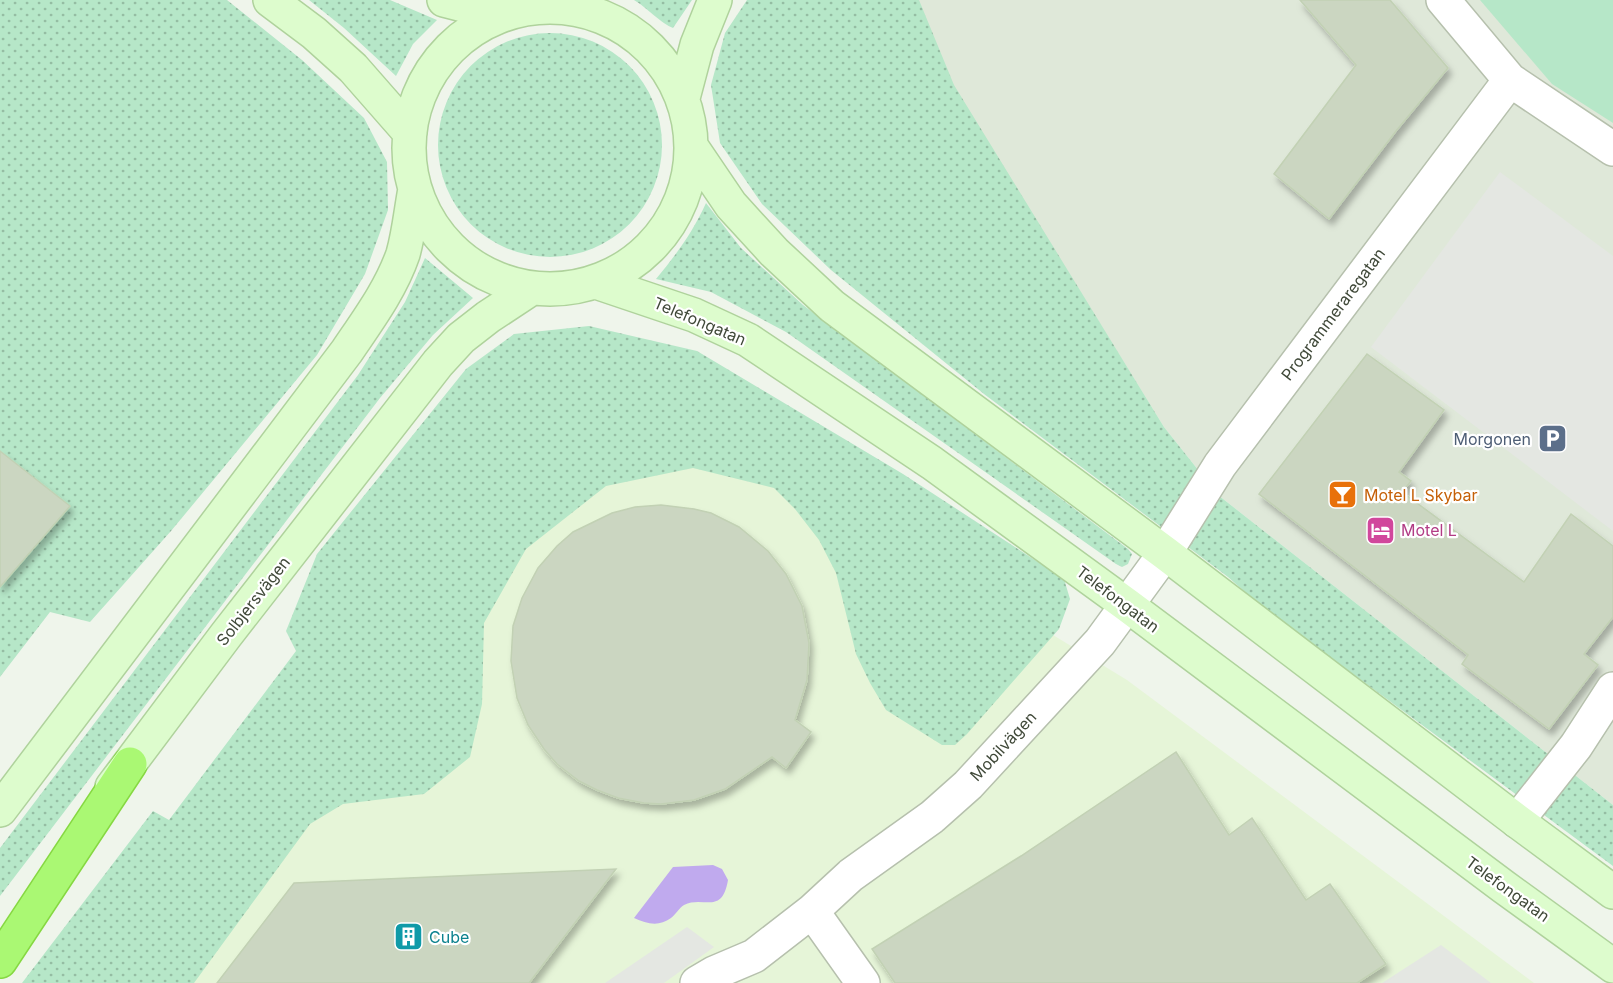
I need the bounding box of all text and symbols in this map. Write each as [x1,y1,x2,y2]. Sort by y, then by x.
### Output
street label: Programmeraregatan [1277,244,1389,384]
street label: Telefongatan [651,293,749,349]
parking icon: Morgonen [1536,423,1568,455]
place label: Morgonen [1454,429,1531,449]
bar icon: Motel L Skybar [1327,479,1359,511]
place label: Motel L Skybar [1364,485,1477,505]
hotel icon: Motel L [1364,514,1396,546]
place label: Motel L [1401,520,1457,540]
street label: Solbjersvägen [212,552,294,650]
street label: Telefongatan [1073,561,1163,637]
street label: Mobilvägen [966,707,1040,785]
street label: Telefongatan [1462,852,1554,926]
building icon: Cube [392,921,424,953]
place label: Cube [429,927,469,947]

